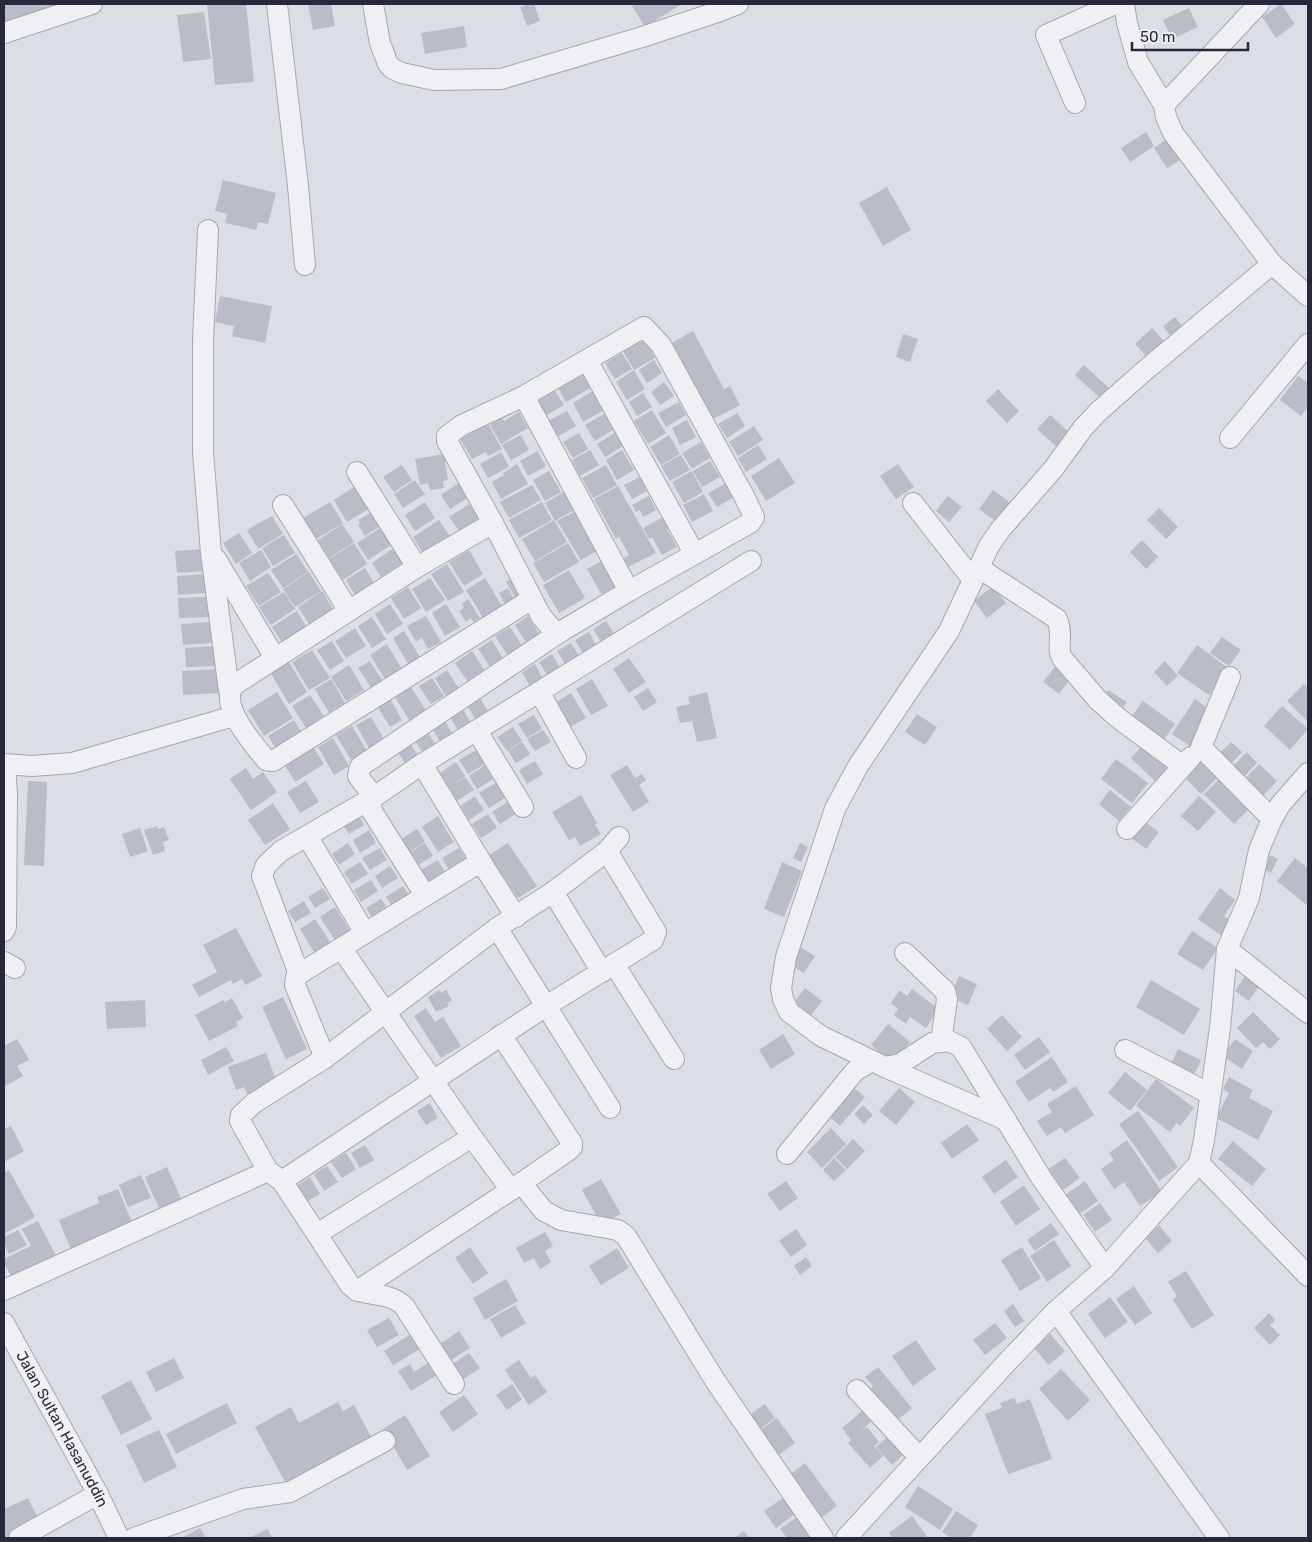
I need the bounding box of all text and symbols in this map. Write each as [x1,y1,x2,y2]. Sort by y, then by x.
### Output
scale bar [1132,20,1248,52]
text: 50 m [1140,28,1175,46]
street label: Jalan Sultan Hasanuddin [12,1348,112,1510]

